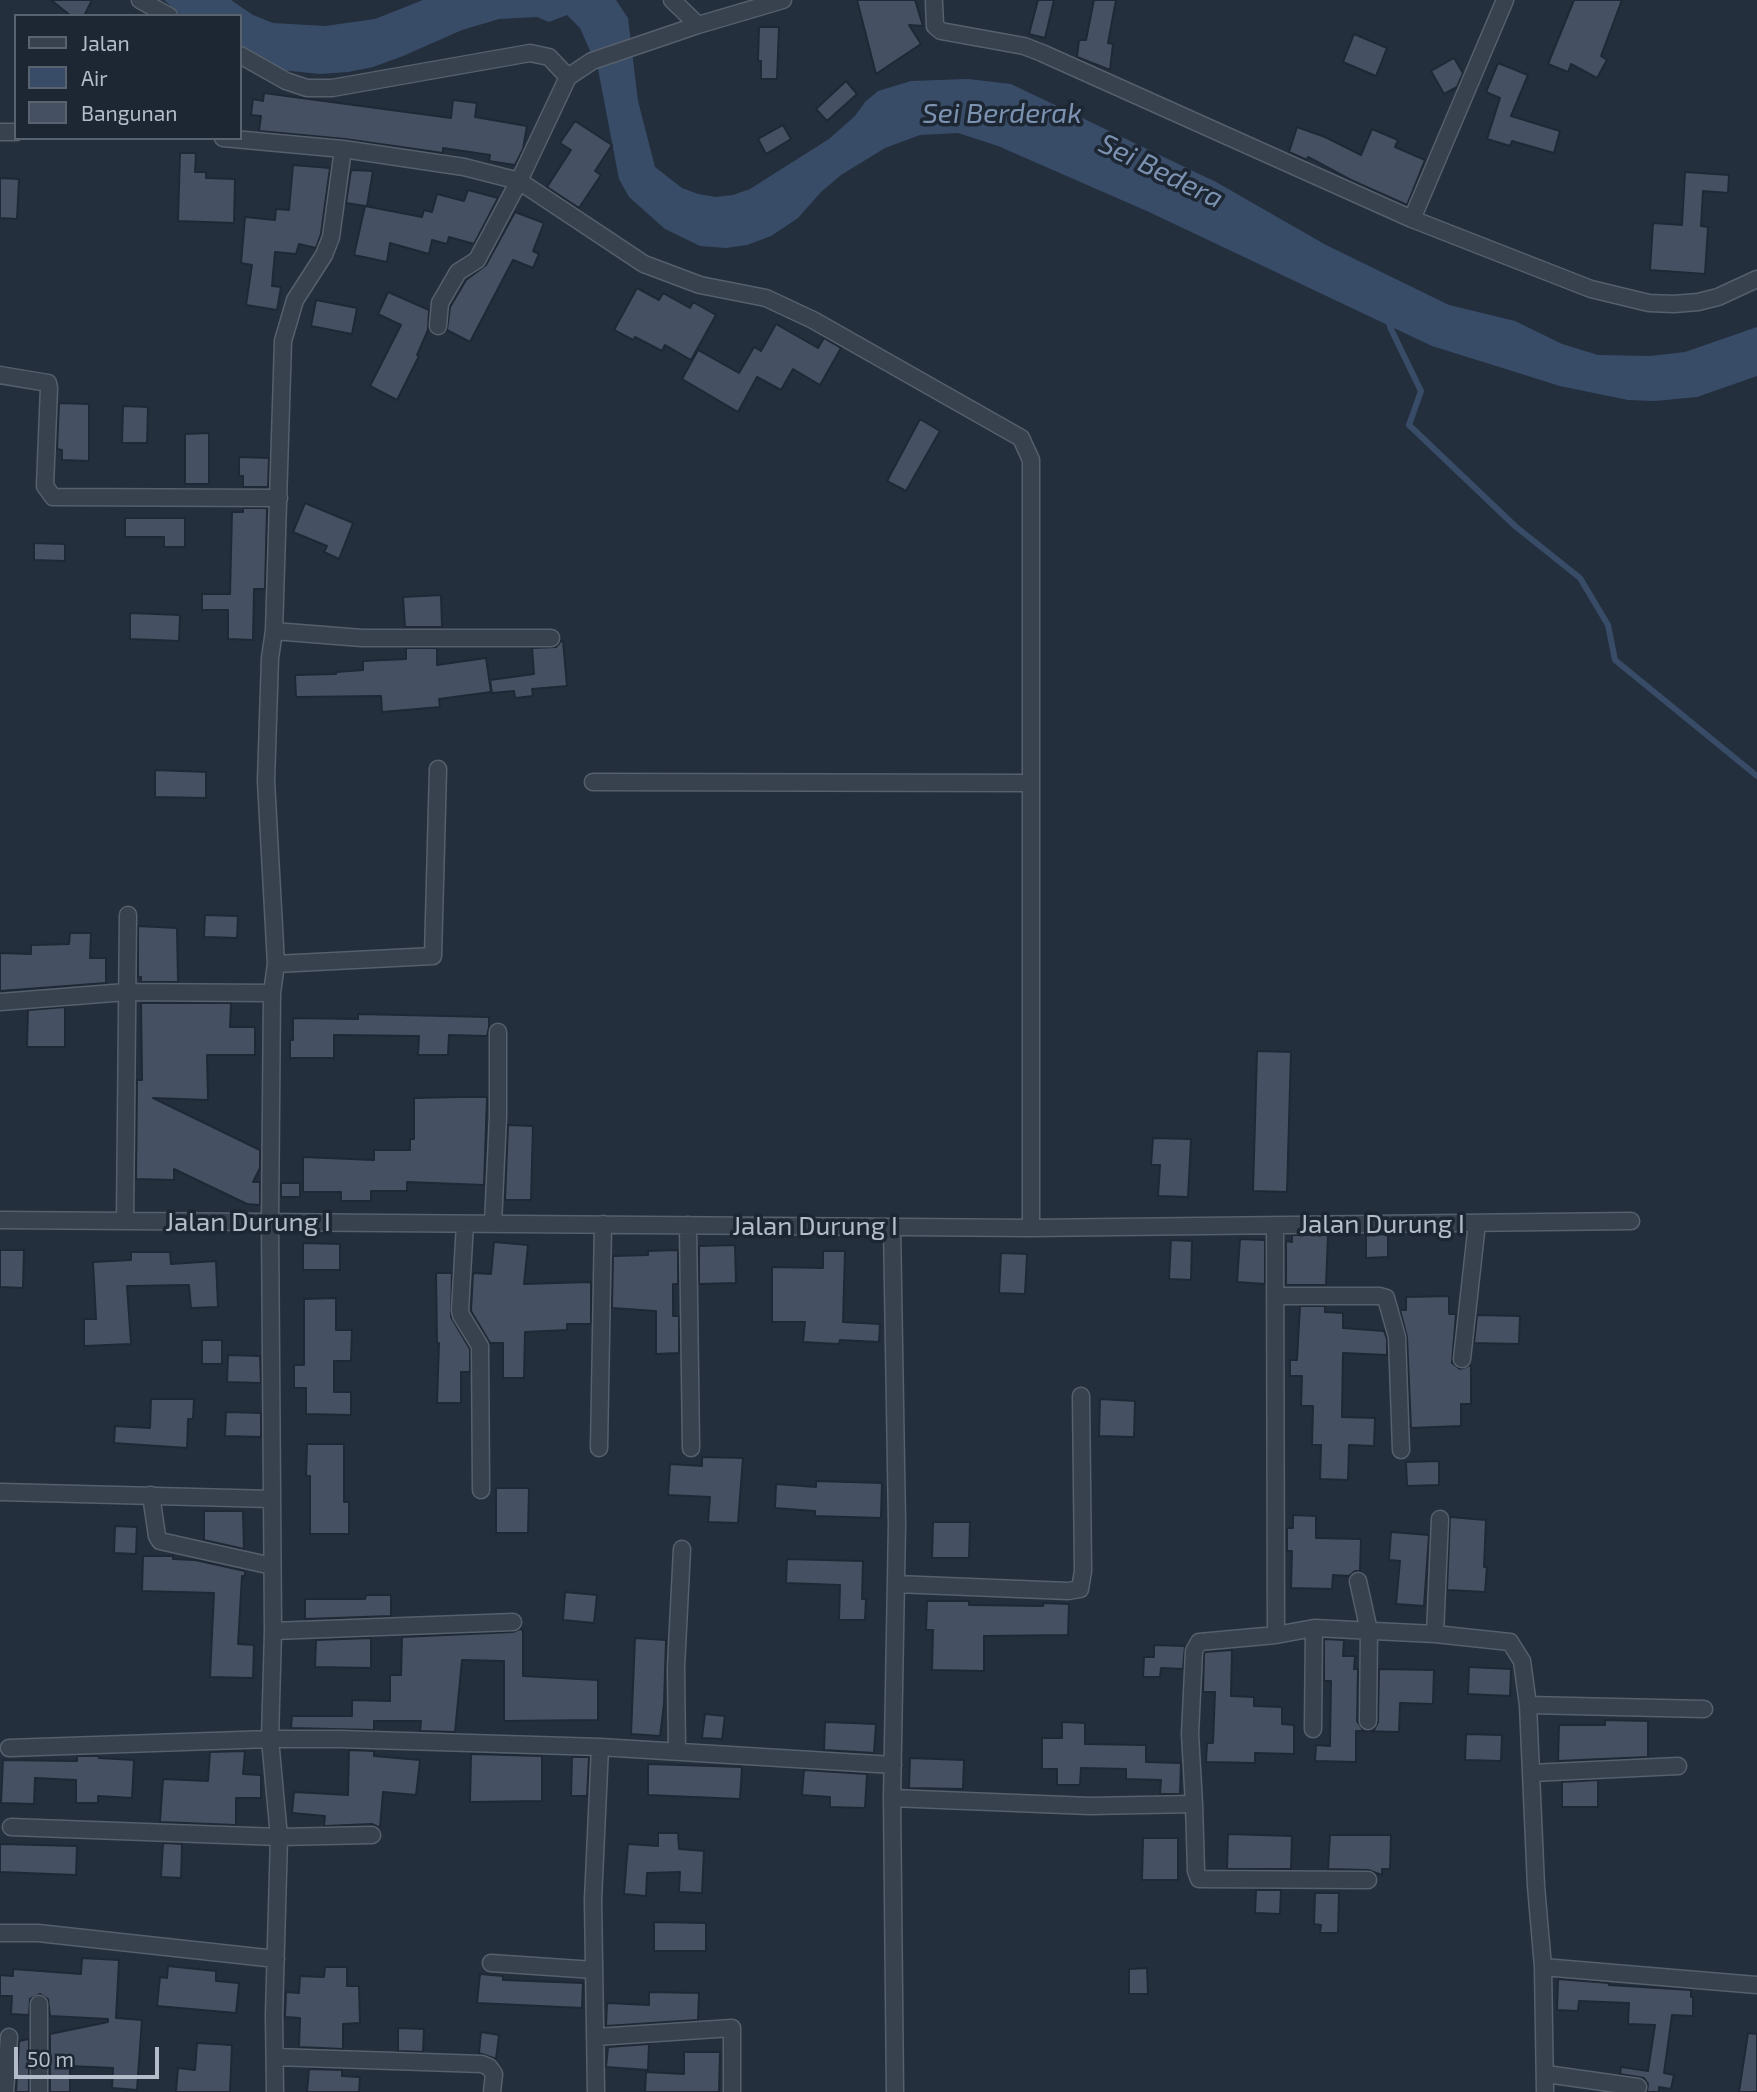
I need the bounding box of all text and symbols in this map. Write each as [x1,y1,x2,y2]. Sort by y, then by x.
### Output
legend [14,14,242,140]
text: Jalan [81,30,130,55]
text: Air [81,65,108,90]
water label: Sei Berderak [922,97,1082,131]
text: Bangunan [81,100,177,125]
water label: Sei Bedera [1093,126,1229,216]
street label: Jalan Durung I [165,1206,331,1238]
street label: Jalan Durung I [1299,1208,1465,1240]
street label: Jalan Durung I [732,1210,898,1242]
scale bar [18,2032,163,2076]
text: 50 m [27,2046,74,2071]

